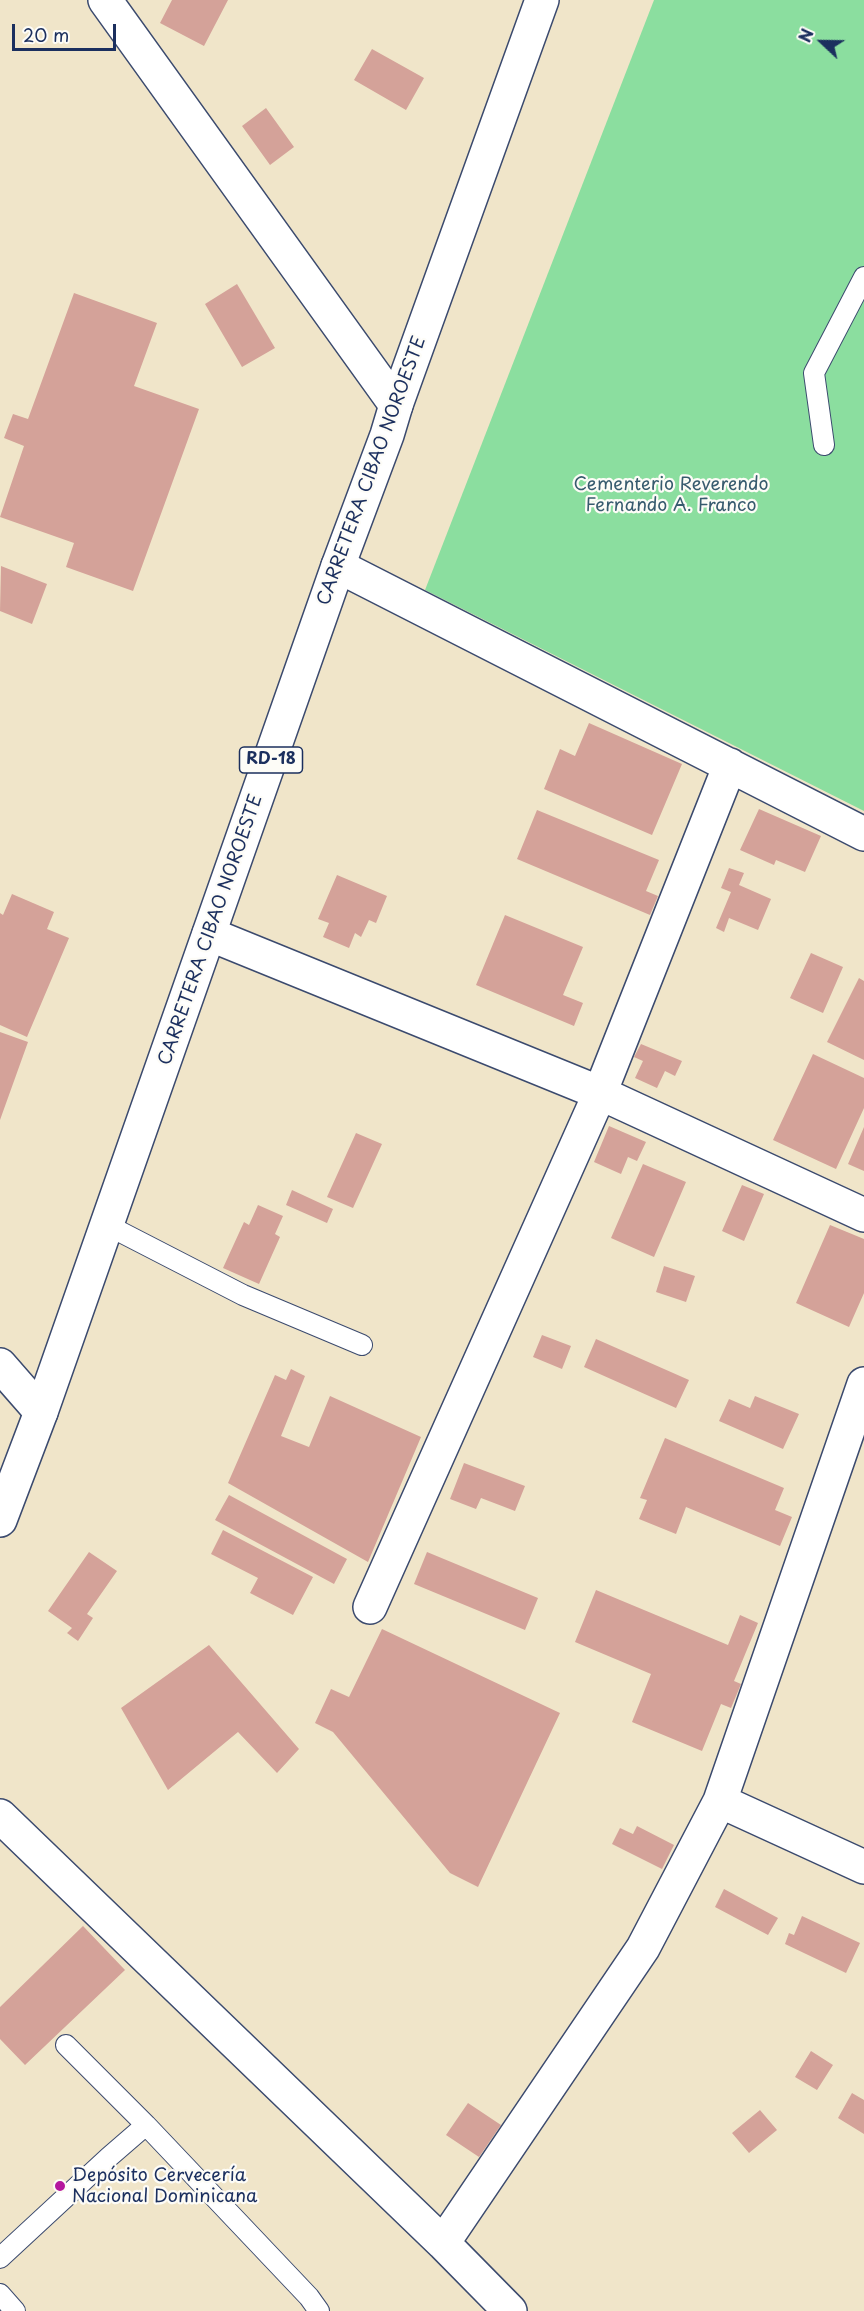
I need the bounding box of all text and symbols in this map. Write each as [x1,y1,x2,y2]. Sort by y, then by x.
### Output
scale bar [15,12,118,50]
north arrow [792,12,852,72]
text: 20 m [23,21,69,48]
text: N [792,25,819,46]
street label: CARRETERA CIBAO NOROESTE [313,333,431,609]
park label: Cementerio Reverendo Fernando A. Franco [574,474,768,516]
road number: RD-18 [240,747,302,773]
street label: CARRETERA CIBAO NOROESTE [154,792,268,1068]
place label: Depósito Cervecería Nacional Dominicana [72,2165,257,2208]
marker: Depósito Cervecería Nacional Dominicana [53,2179,67,2193]

